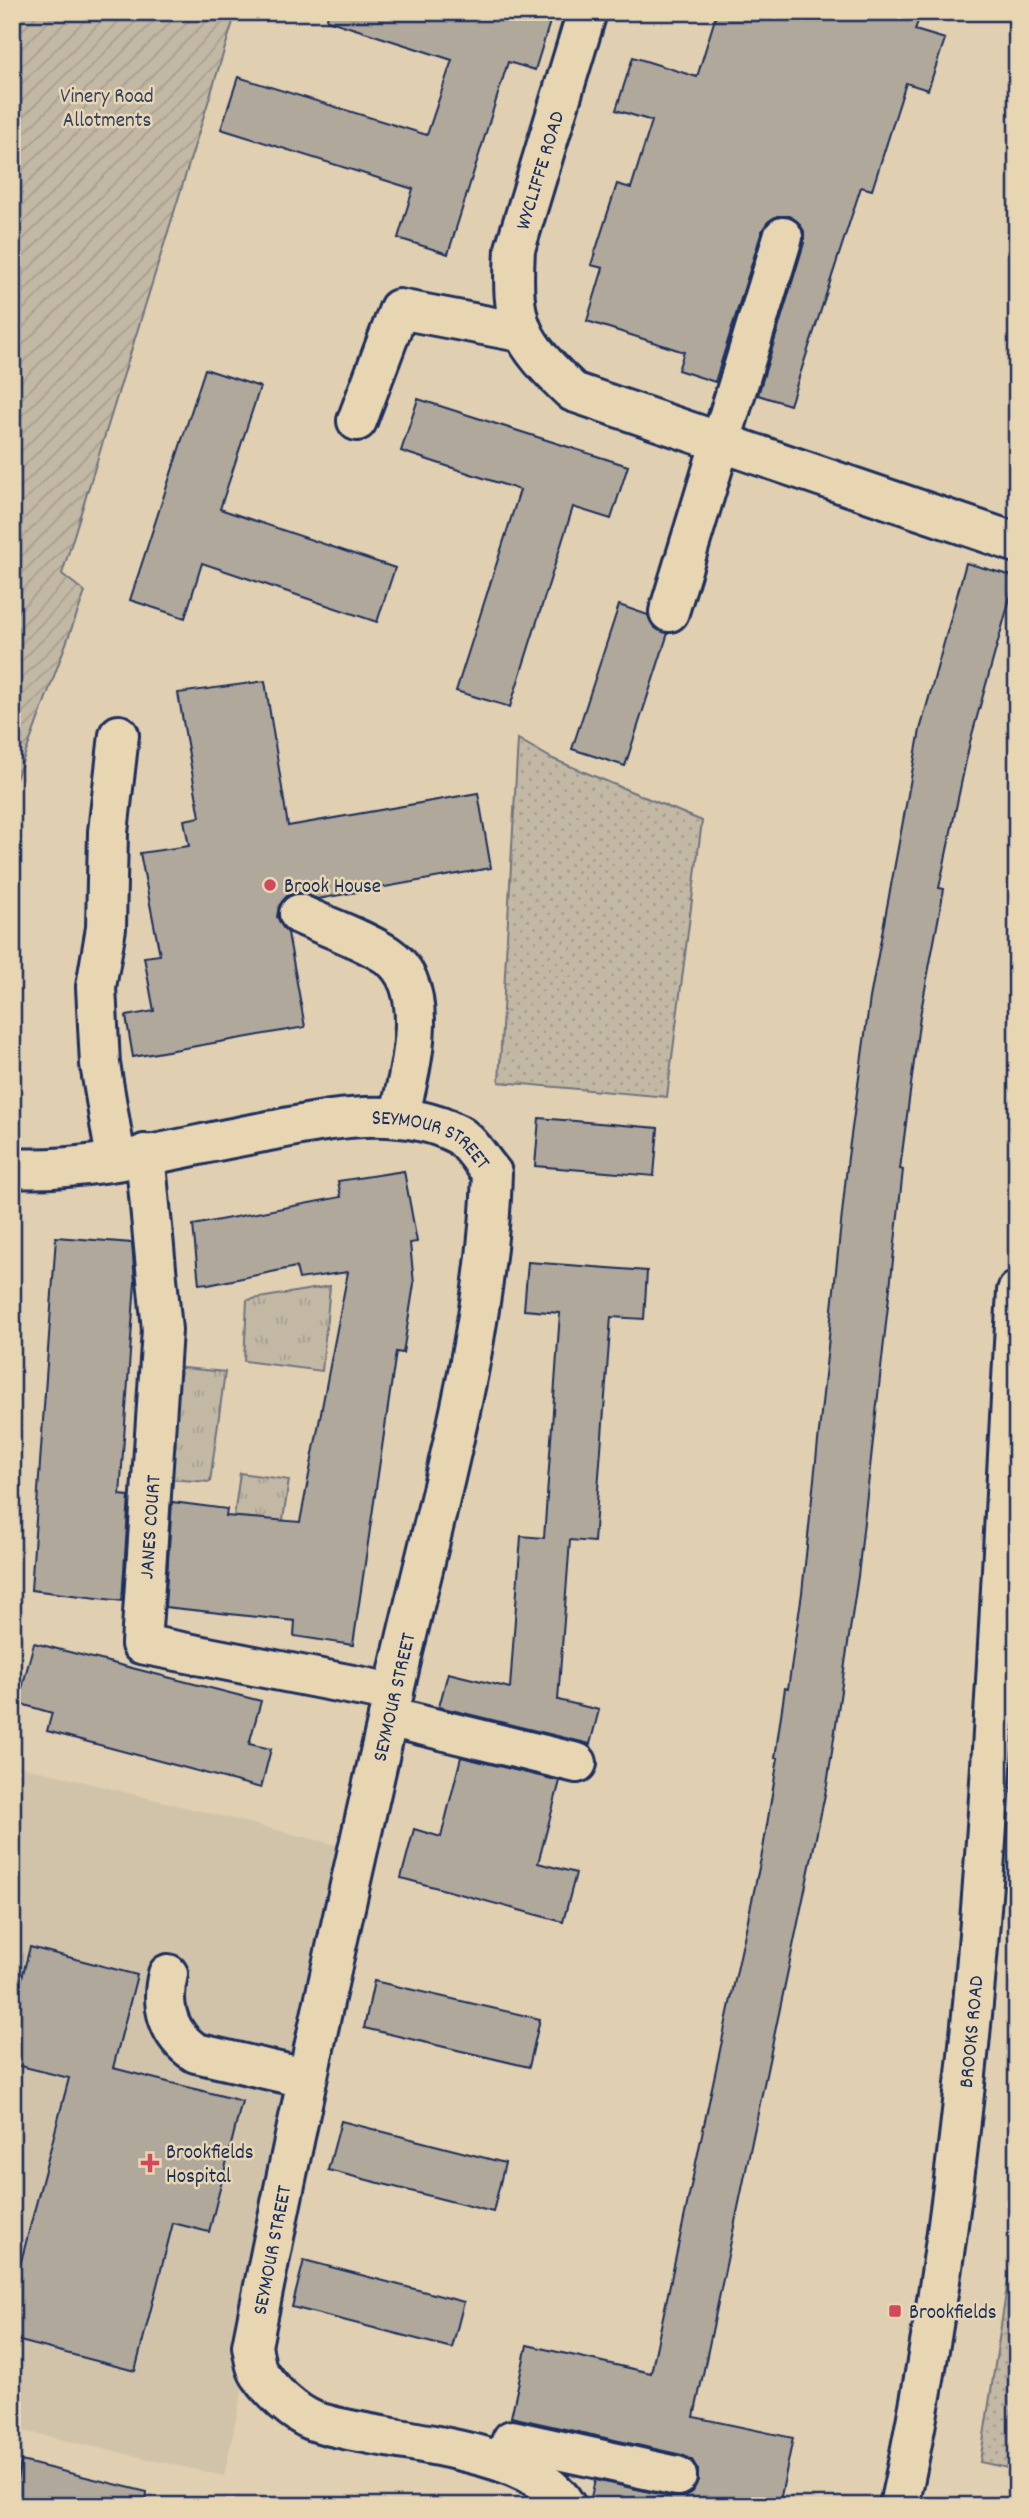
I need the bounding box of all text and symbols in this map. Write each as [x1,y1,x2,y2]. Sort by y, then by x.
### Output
park label: Vinery Road Allotments [60,83,154,137]
street label: WYCLIFFE ROAD [510,108,574,234]
place label: Brook House [284,873,381,903]
marker: Brook House [262,877,278,893]
street label: SEYMOUR STREET [372,1105,496,1177]
street label: JANES COURT [133,1474,171,1580]
street label: SEYMOUR STREET [367,1630,425,1765]
street label: BROOKS ROAD [953,1974,993,2090]
place label: Brookfields Hospital [166,2139,254,2193]
marker: Brookfields Hospital [140,2153,160,2173]
street label: SEYMOUR STREET [247,2183,301,2318]
place label: Brookfields [909,2299,997,2329]
marker: Brookfields [887,2303,903,2319]

